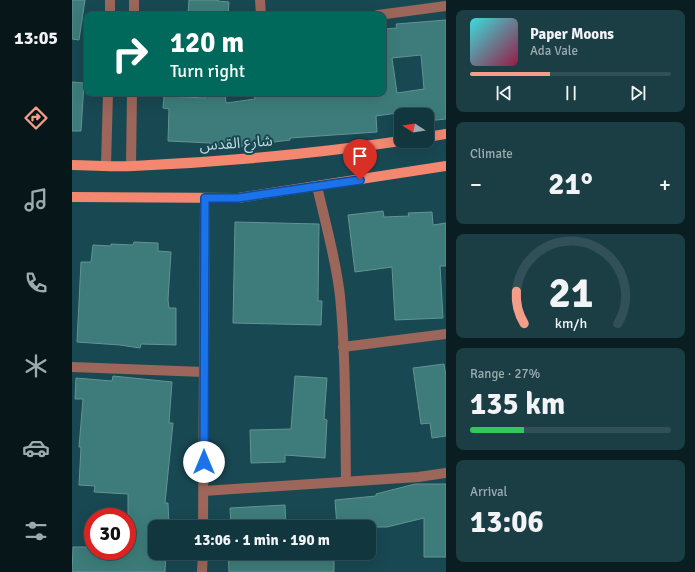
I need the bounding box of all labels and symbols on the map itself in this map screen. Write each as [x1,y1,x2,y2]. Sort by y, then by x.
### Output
north arrow [394,108,434,148]
street label: شارع القدس [199,131,274,158]
pin [343,139,377,180]
position arrow [183,441,225,483]
speed limit sign: 30 [84,508,136,560]

